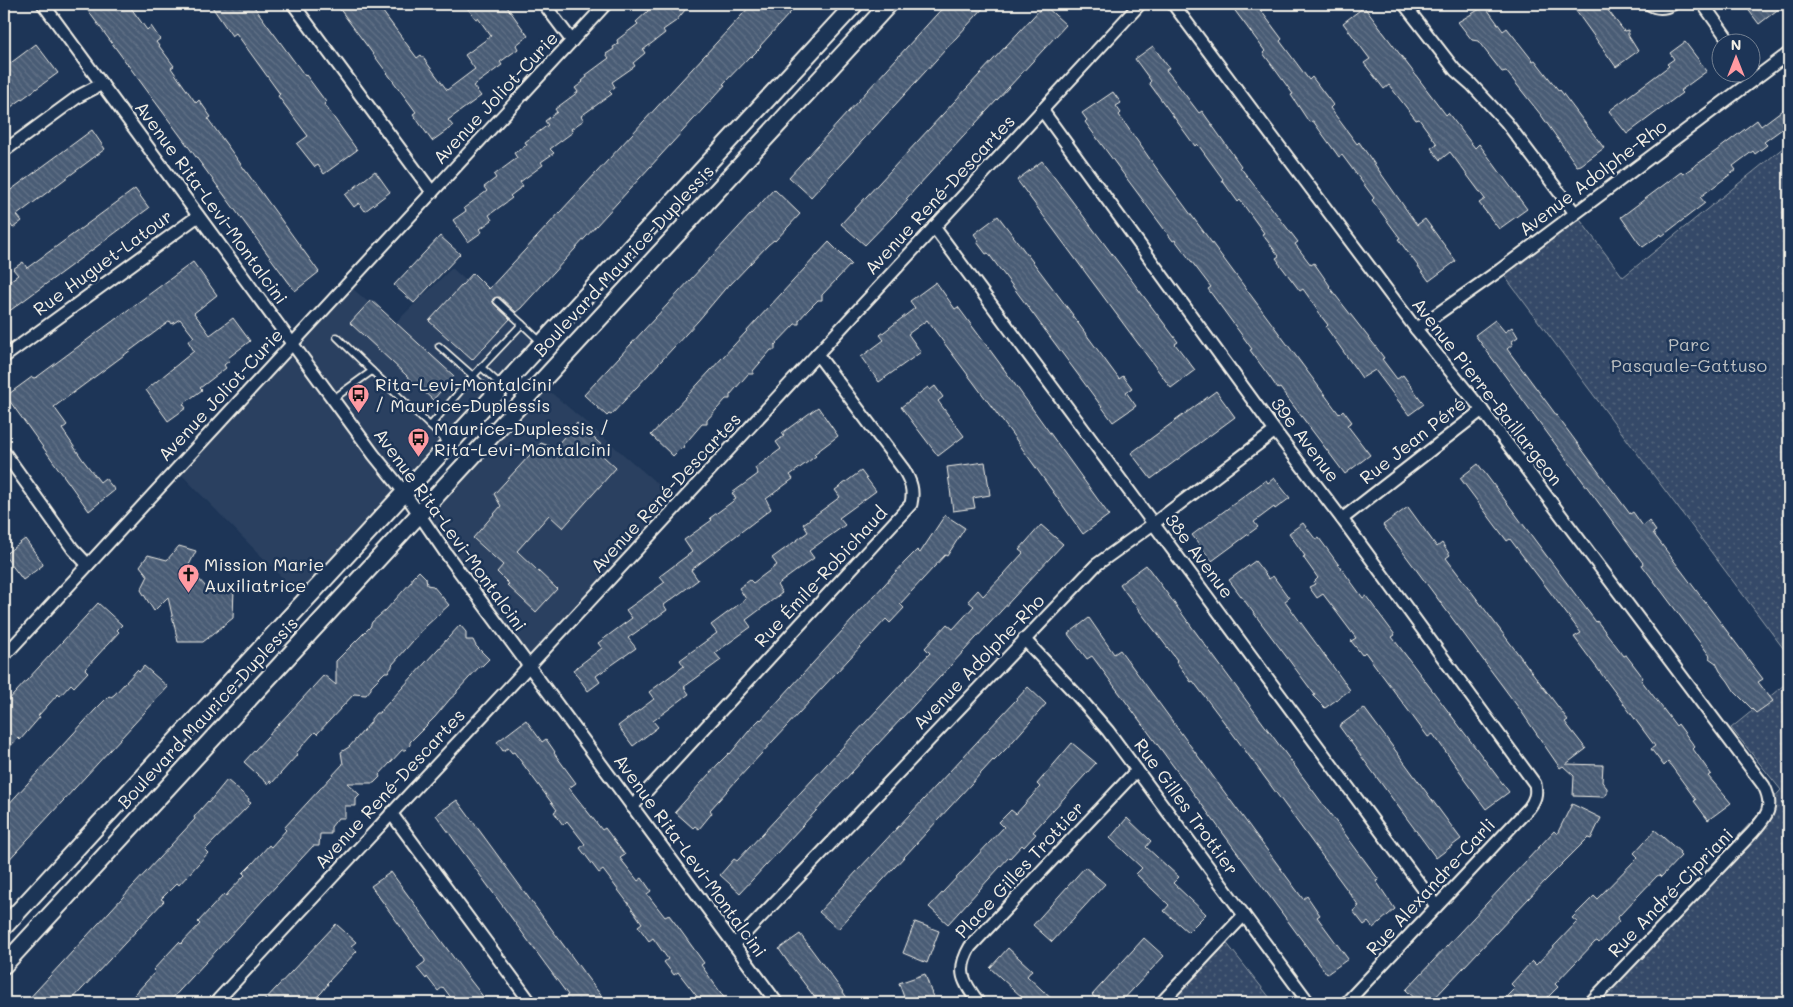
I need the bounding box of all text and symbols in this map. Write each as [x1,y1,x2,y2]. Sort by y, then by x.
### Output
street label: Avenue Joliot-Curie [427,26,563,169]
north arrow [1710,32,1760,82]
text: N [1731,35,1741,54]
street label: Avenue Rita-Levi-Montalcini [130,96,294,309]
street label: Avenue René-Descartes [859,109,1020,279]
street label: Avenue Adolphe-Rho [1514,113,1672,241]
street label: Boulevard Maurice-Duplessis [528,159,719,361]
street label: Rue Huguet-Latour [28,204,177,321]
street label: Avenue Pierre-Baillargeon [1407,293,1569,490]
street label: Avenue Joliot-Curie [152,323,288,466]
park label: Parc Pasquale-Gattuso [1611,332,1768,377]
place label: Rita-Levi-Montalcini / Maurice-Duplessis [375,372,552,417]
bus stop icon: Rita-Levi-Montalcini / Maurice-Duplessis [347,383,371,414]
street label: Rue Jean Péré [1354,391,1470,489]
street label: 39e Avenue [1266,392,1346,487]
street label: Avenue René-Descartes [585,407,746,577]
place label: Maurice-Duplessis / Rita-Levi-Montalcini [434,416,611,461]
street label: Avenue Rita-Levi-Montalcini [369,423,533,636]
bus stop icon: Maurice-Duplessis / Rita-Levi-Montalcini [406,427,430,458]
street label: Rue Émile-Robichaud [749,501,892,652]
street label: 38e Avenue [1160,508,1240,603]
place label: Mission Marie Auxiliatrice [204,552,325,597]
church icon: Mission Marie Auxiliatrice [176,563,200,594]
street label: Avenue Adolphe-Rho [907,588,1049,734]
street label: Boulevard Maurice-Duplessis [112,611,303,813]
street label: Avenue René-Descartes [309,703,470,873]
street label: Rue Gilles Trottier [1129,733,1244,879]
street label: Avenue Rita-Levi-Montalcini [609,749,773,962]
street label: Place Gilles Trottier [949,796,1089,943]
street label: Rue Alexandre-Carli [1360,813,1500,960]
street label: Rue André-Cipriani [1602,823,1738,962]

